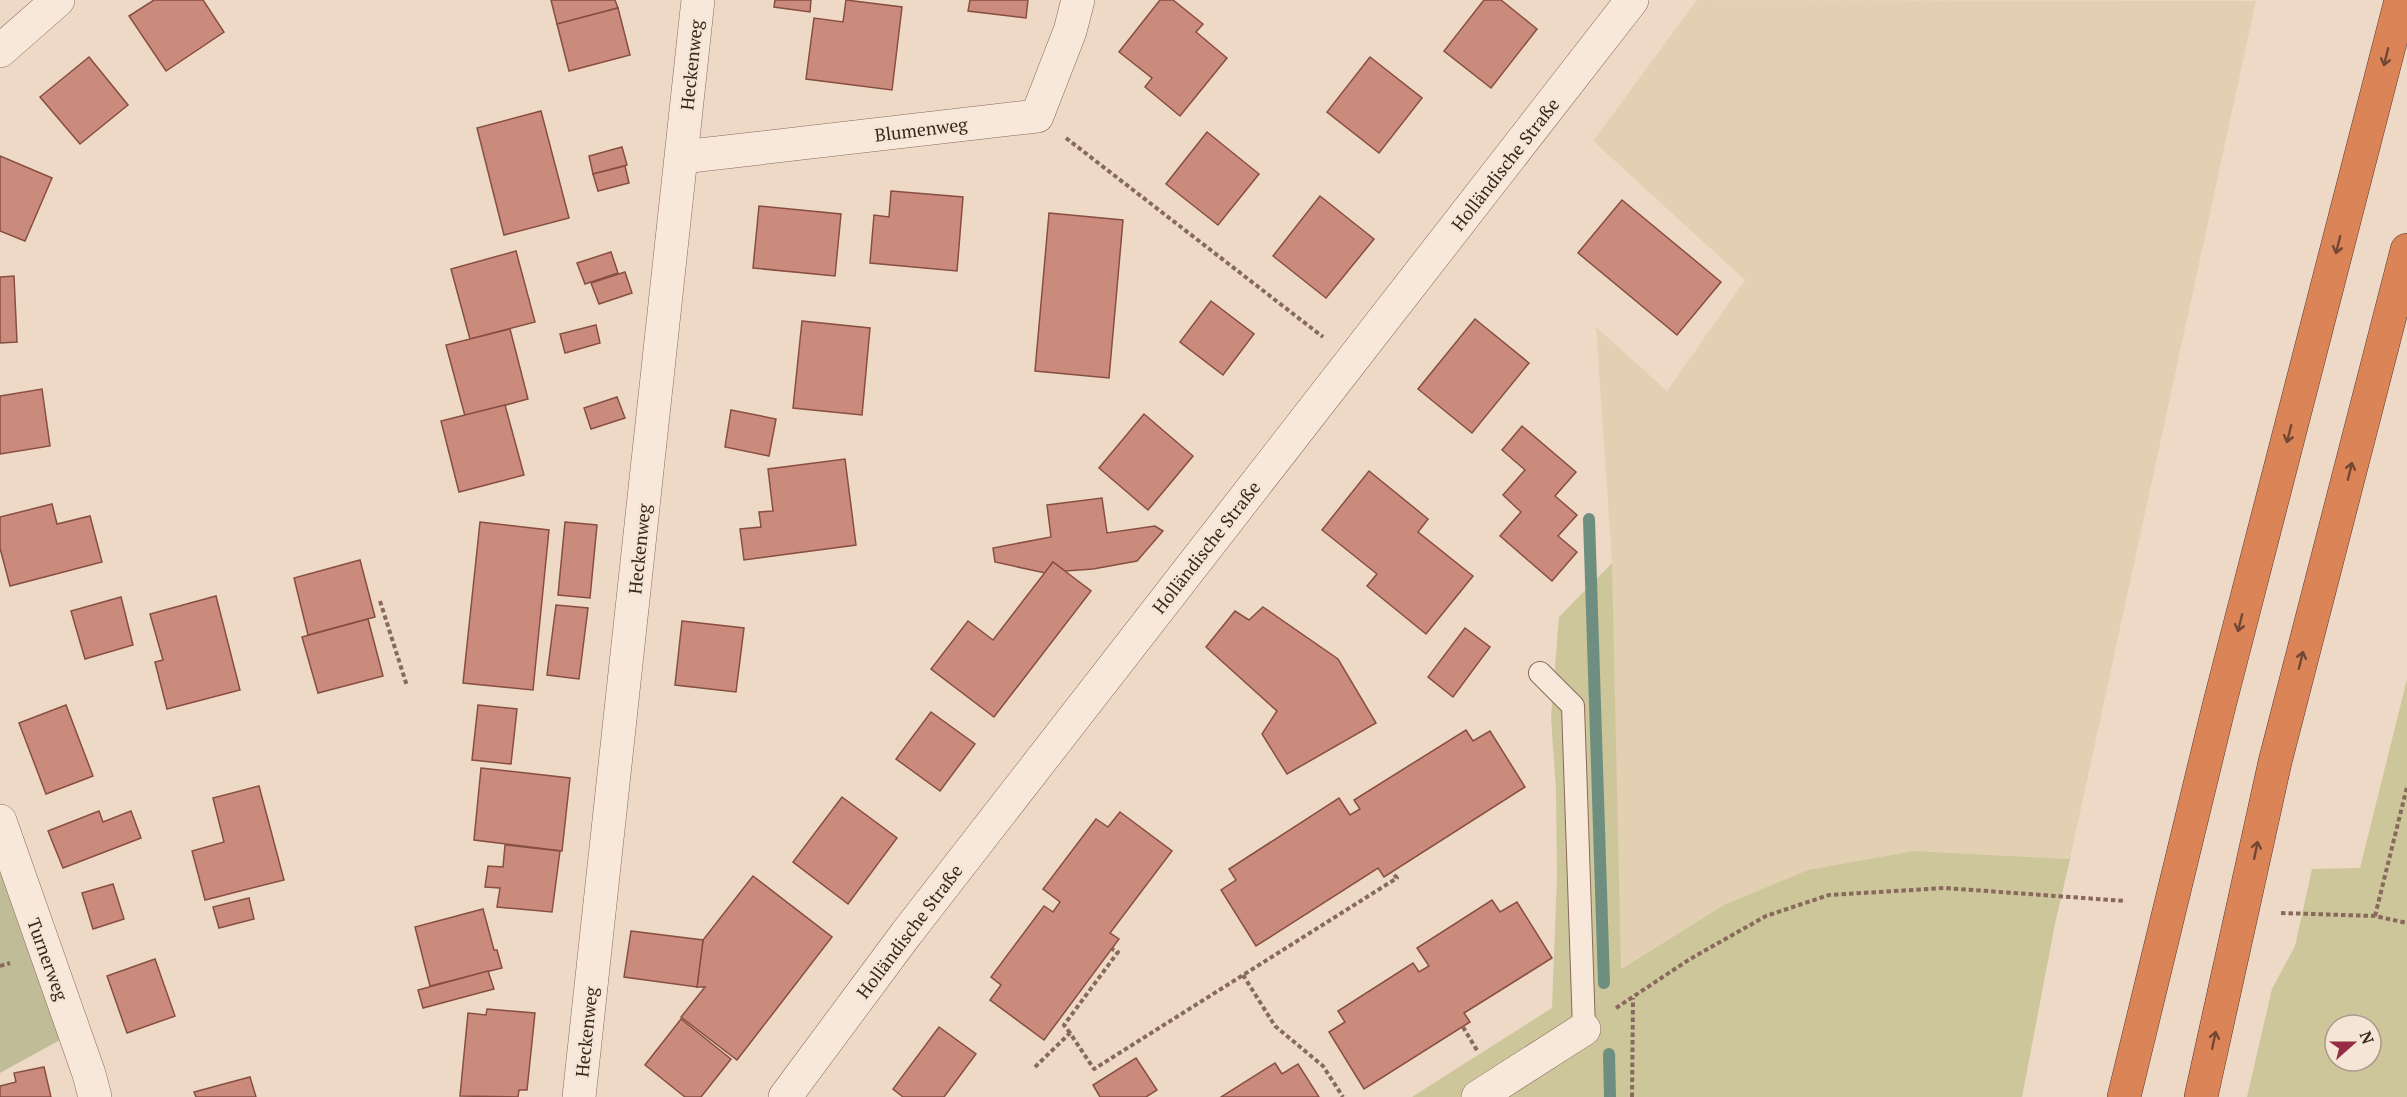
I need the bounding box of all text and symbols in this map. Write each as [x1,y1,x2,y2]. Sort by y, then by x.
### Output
street label: Heckenweg [674,18,708,111]
one-way arrow [2380,47,2392,66]
street label: Holländische Straße [1446,93,1564,235]
street label: Blumenweg [873,111,969,147]
one-way arrow [2331,236,2343,255]
one-way arrow [2283,424,2294,443]
one-way arrow [2345,462,2356,481]
street label: Holländische Straße [1147,476,1265,618]
street label: Heckenweg [622,502,656,595]
one-way arrow [2234,613,2246,632]
one-way arrow [2296,651,2308,670]
one-way arrow [2250,840,2262,859]
street label: Holländische Straße [851,859,967,1003]
street label: Turnerweg [22,914,74,1004]
street label: Heckenweg [569,985,603,1078]
north arrow [2323,1013,2383,1073]
text: N [2355,1028,2379,1047]
one-way arrow [2208,1031,2220,1050]

